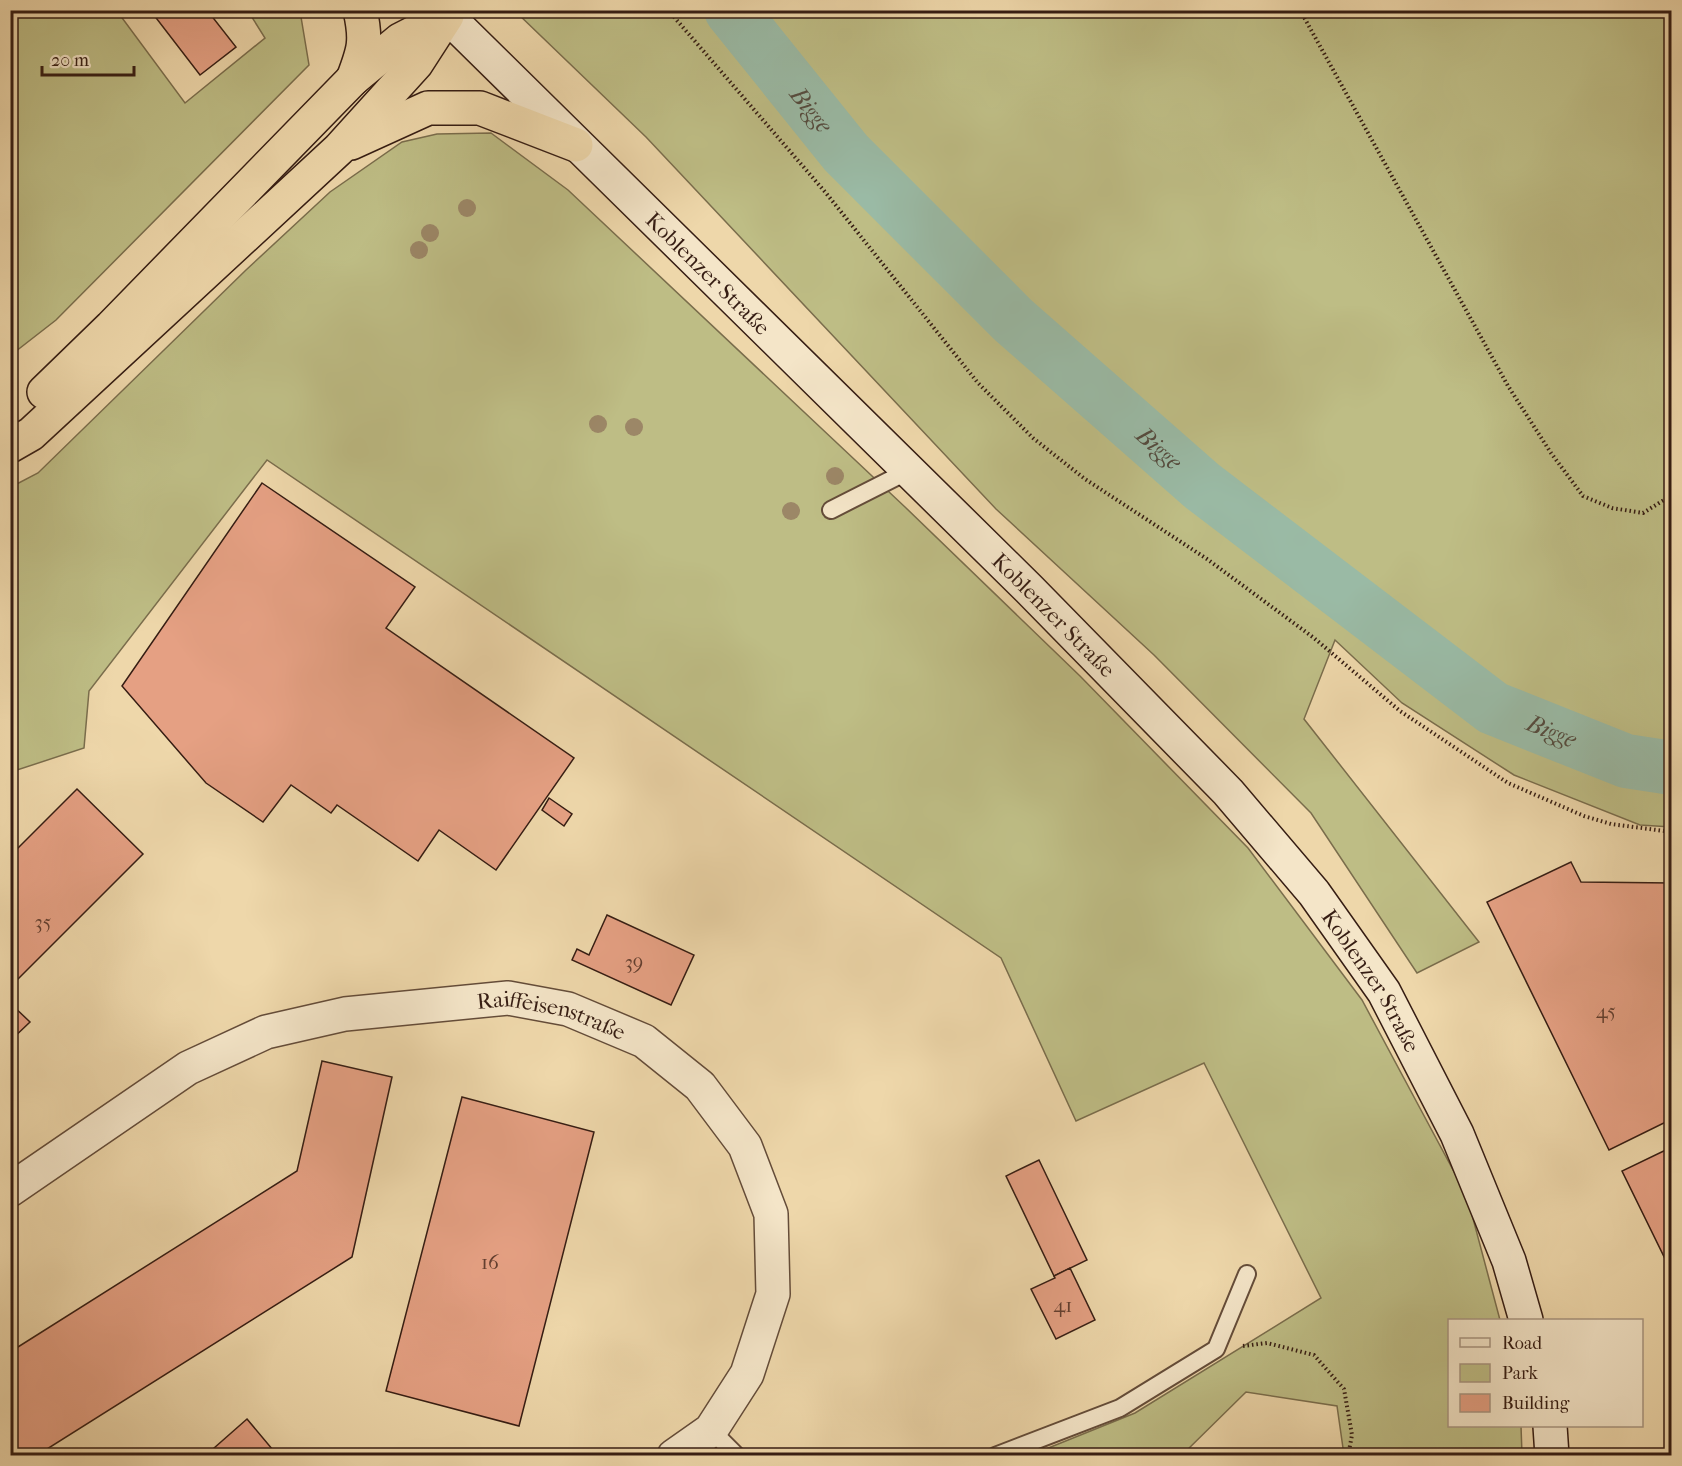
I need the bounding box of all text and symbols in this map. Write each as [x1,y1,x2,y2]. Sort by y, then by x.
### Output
scale bar [42,39,134,77]
text: 20 m [51,50,89,71]
water label: Bigge [783,80,839,139]
street label: Koblenzer Straße [640,207,775,341]
water label: Bigge [1129,420,1188,476]
street label: Koblenzer Straße [986,548,1120,683]
water label: Bigge [1521,708,1581,754]
street label: Koblenzer Straße [1316,905,1425,1057]
house number: 35 [35,911,51,934]
house number: 39 [625,951,643,974]
street label: Raiffeisenstraße [476,986,629,1046]
house number: 45 [1596,1000,1616,1023]
house number: 16 [481,1251,499,1274]
house number: 41 [1054,1294,1072,1317]
legend [1448,1319,1643,1427]
text: Road [1502,1333,1542,1354]
text: Park [1502,1363,1539,1384]
text: Building [1502,1393,1570,1414]

